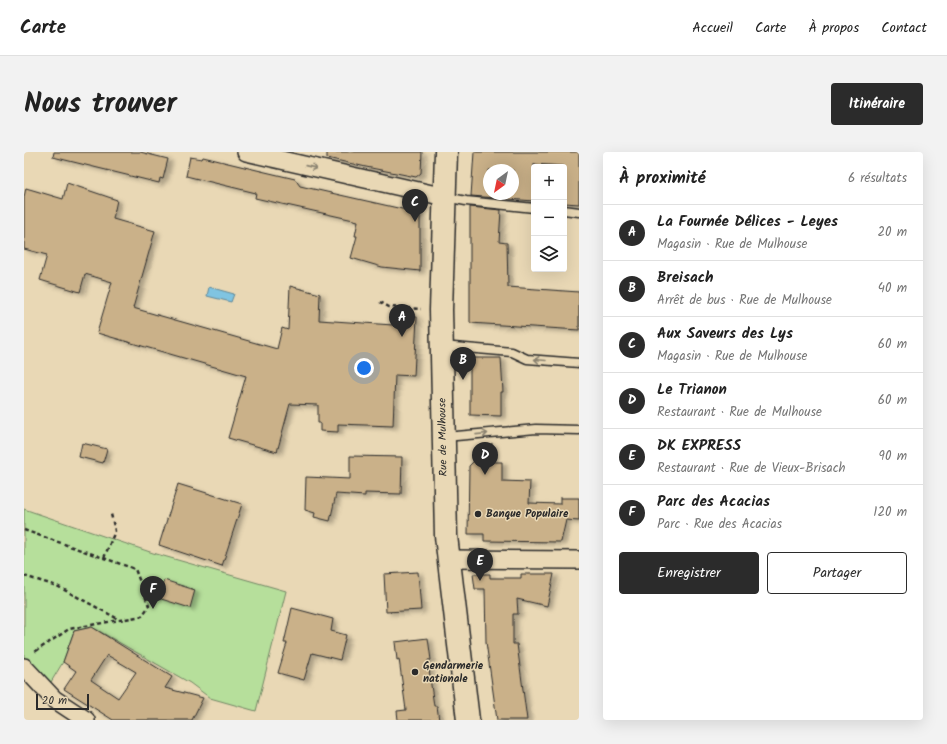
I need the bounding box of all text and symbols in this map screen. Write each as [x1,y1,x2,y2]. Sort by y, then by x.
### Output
text: Carte [20,13,66,43]
text: Accueil [692,17,733,39]
text: Carte [755,17,786,39]
text: À propos [808,17,859,39]
text: Contact [881,17,927,39]
text: Nous trouver [24,82,177,127]
button: Itinéraire [831,83,923,125]
one-way arrow [304,164,317,172]
north arrow [483,164,519,200]
map controls [531,164,567,272]
button: + [531,164,567,200]
text: À proximité [619,165,706,192]
text: 6 résultats [848,168,907,189]
pin: C [402,189,428,222]
button: − [531,200,567,236]
text: La Fournée Délices - Leyes [657,210,838,234]
text: A [628,222,636,243]
text: 20 m [877,222,907,243]
text: Magasin · Rue de Mulhouse [657,234,807,255]
button: layers [531,236,567,272]
text: Breisach [657,266,713,290]
text: B [628,278,636,299]
text: 40 m [878,278,907,299]
text: Arrêt de bus · Rue de Mulhouse [657,290,832,311]
pin: A [389,304,415,337]
text: Aux Saveurs des Lys [657,322,793,346]
text: C [628,334,636,355]
text: 60 m [878,334,907,355]
text: Magasin · Rue de Mulhouse [657,346,807,367]
pin: B [450,347,476,380]
one-way arrow [534,357,547,364]
your location [354,358,374,378]
text: Le Trianon [657,378,727,402]
text: D [628,390,636,411]
text: 60 m [878,390,907,411]
street label: Rue de Mulhouse [433,398,453,476]
text: Restaurant · Rue de Mulhouse [657,402,822,423]
one-way arrow [475,430,488,438]
text: DK EXPRESS [657,434,741,458]
pin: D [472,442,498,475]
text: E [628,446,636,467]
text: 90 m [879,446,907,467]
text: Restaurant · Rue de Vieux-Brisach [657,458,845,479]
text: Parc des Acacias [657,490,770,514]
text: F [628,502,636,523]
text: 120 m [873,502,907,523]
place label: Banque Populaire [486,505,569,523]
marker: Banque Populaire [473,509,483,519]
text: Parc · Rue des Acacias [657,514,782,535]
pin: E [467,548,493,581]
button: Enregistrer [619,552,759,594]
button: Partager [767,552,907,594]
pin: F [140,576,166,609]
place label: Gendarmerie nationale [423,657,484,688]
marker: Gendarmerie nationale [410,667,420,677]
scale bar [36,692,89,711]
text: 20 m [42,692,67,710]

